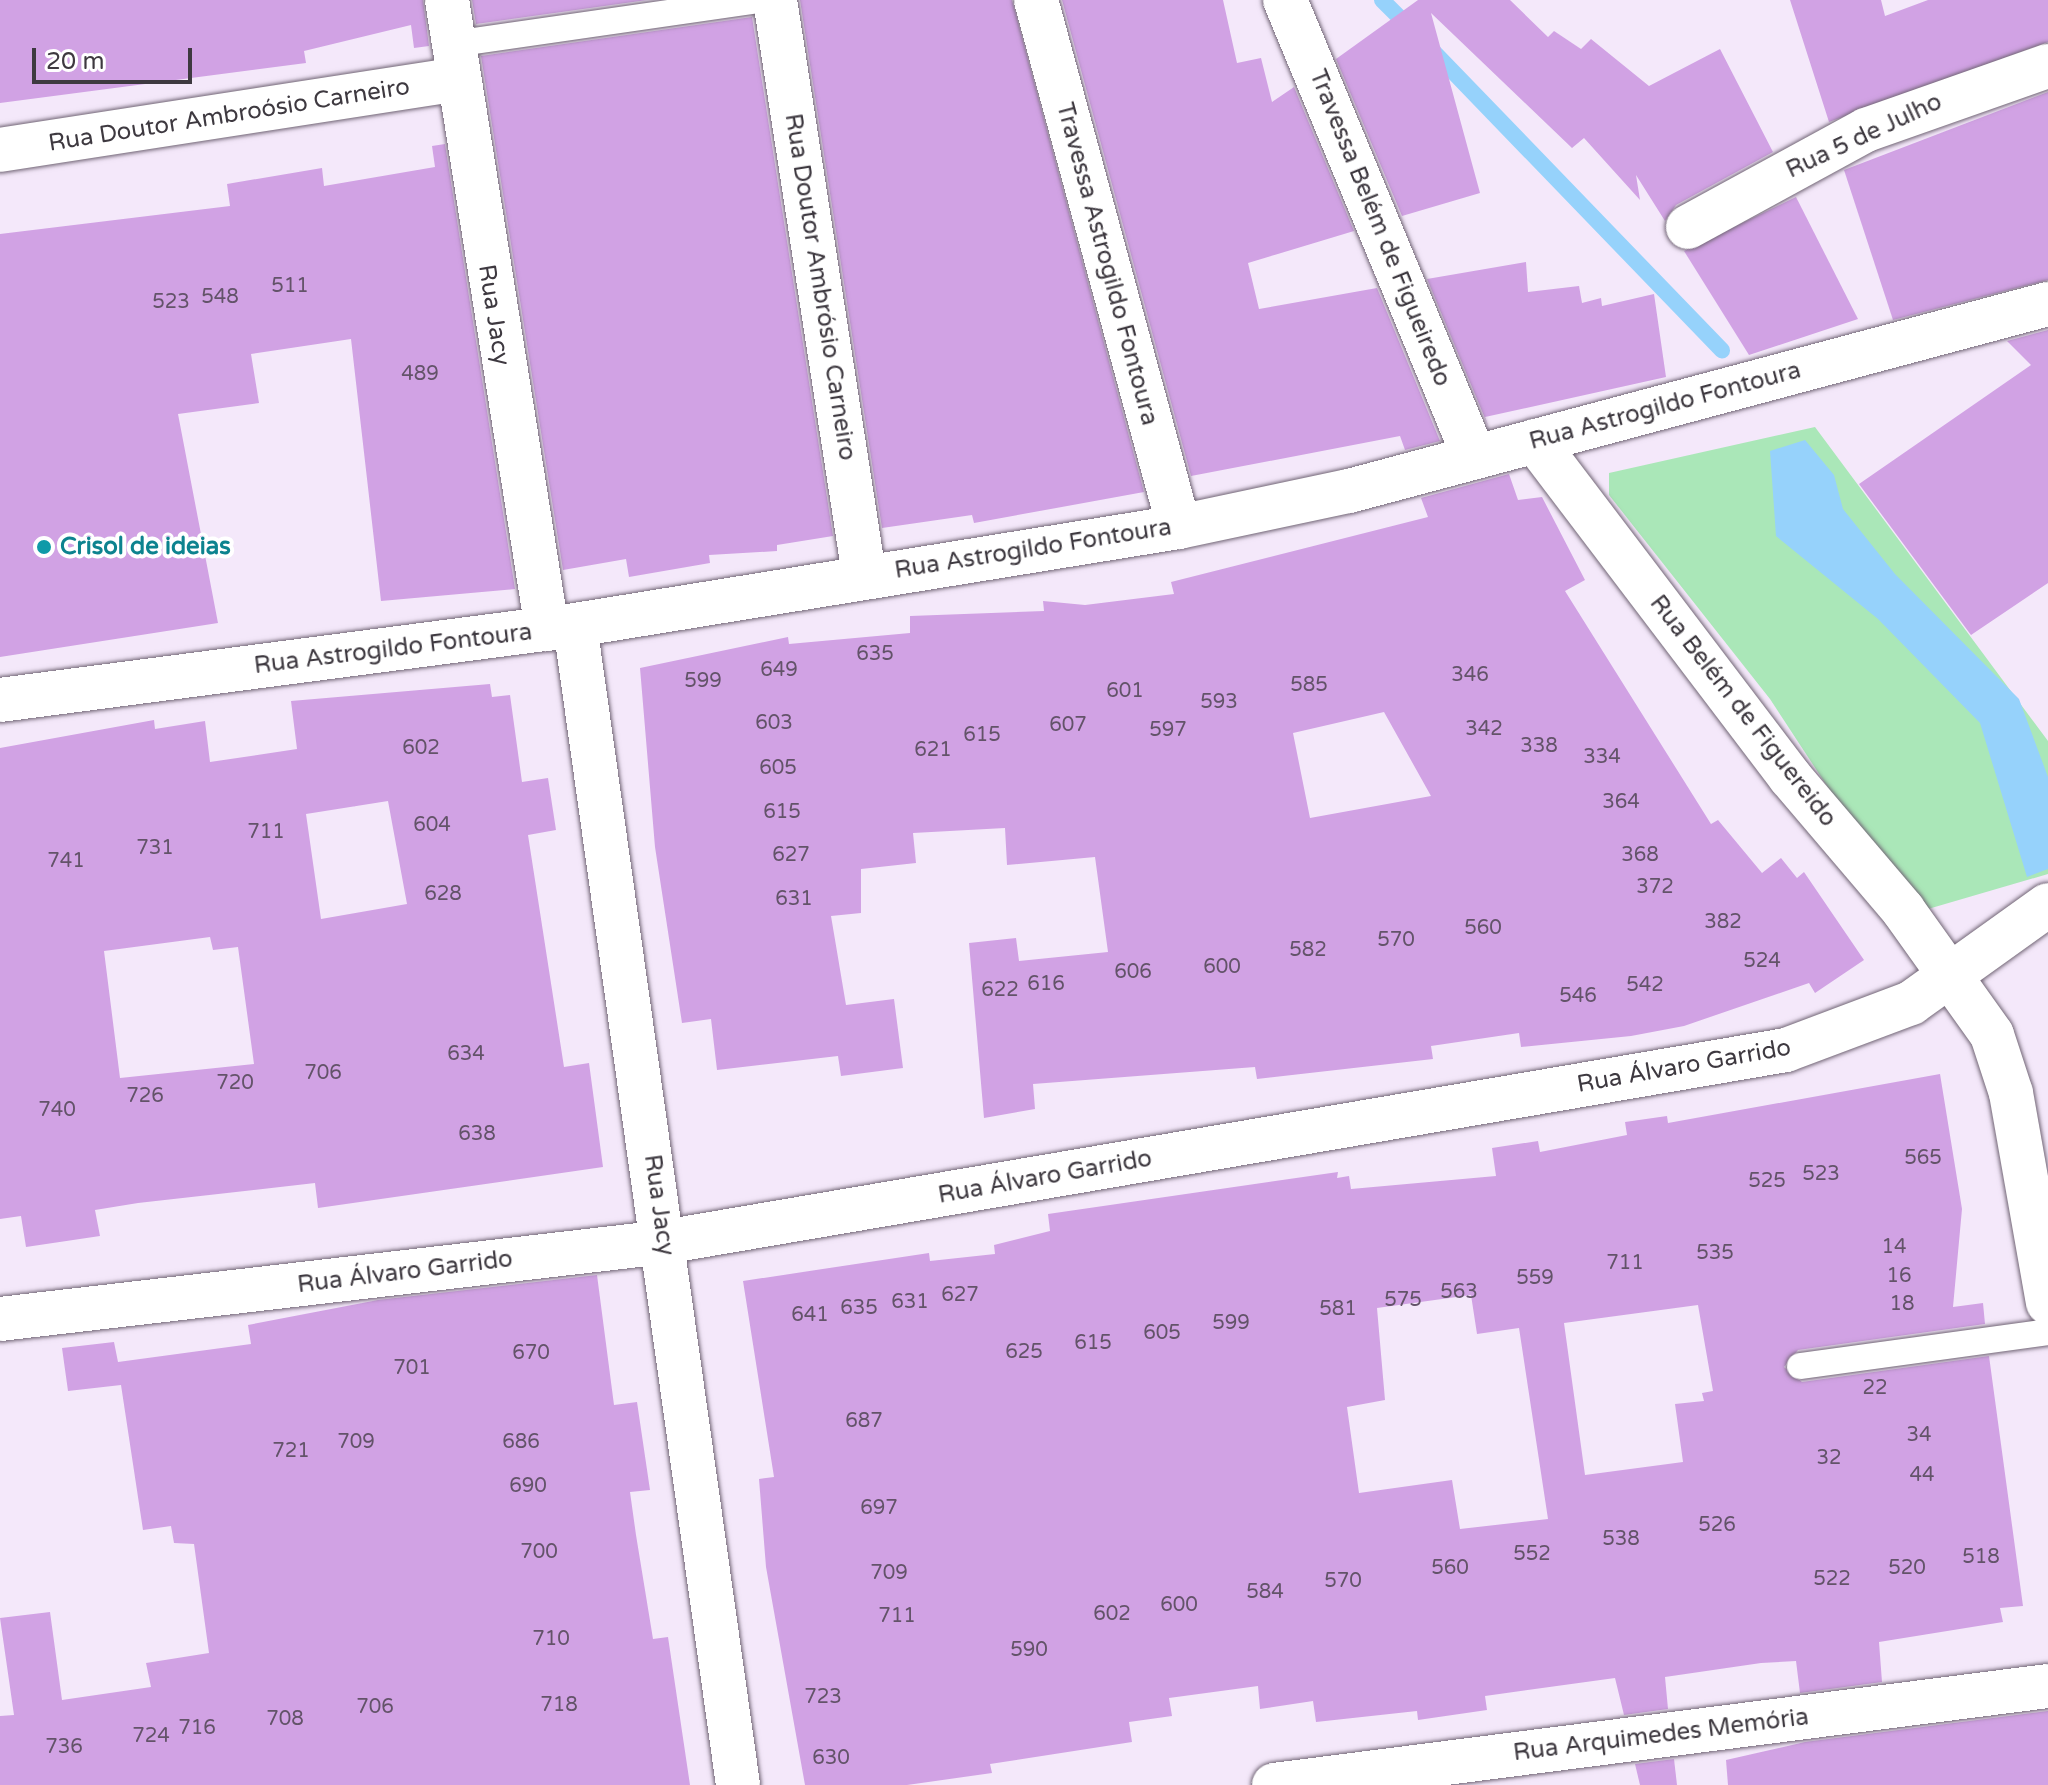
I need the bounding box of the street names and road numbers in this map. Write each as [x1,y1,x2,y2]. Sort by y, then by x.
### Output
street label: Travessa Belém de Figueiredo [1303,65,1457,391]
street label: Rua Doutor Ambroósio Carneiro [46,72,412,158]
street label: Rua 5 de Julho [1781,87,1947,185]
street label: Travessa Astrogildo Fontoura [1050,99,1164,429]
street label: Rua Doutor Ambrósio Carneiro [778,111,862,463]
street label: Rua Jacy [472,262,516,368]
street label: Rua Astrogildo Fontoura [1526,356,1804,456]
street label: Rua Astrogildo Fontoura [893,513,1173,585]
street label: Rua Belém de Figuereido [1644,589,1842,833]
street label: Rua Astrogildo Fontoura [252,618,534,680]
street label: Rua Álvaro Garrido [1575,1033,1793,1099]
street label: Rua Álvaro Garrido [936,1144,1154,1210]
street label: Rua Jacy [638,1153,680,1257]
street label: Rua Álvaro Garrido [296,1245,514,1299]
street label: Rua Arquimedes Memória [1512,1703,1810,1767]

